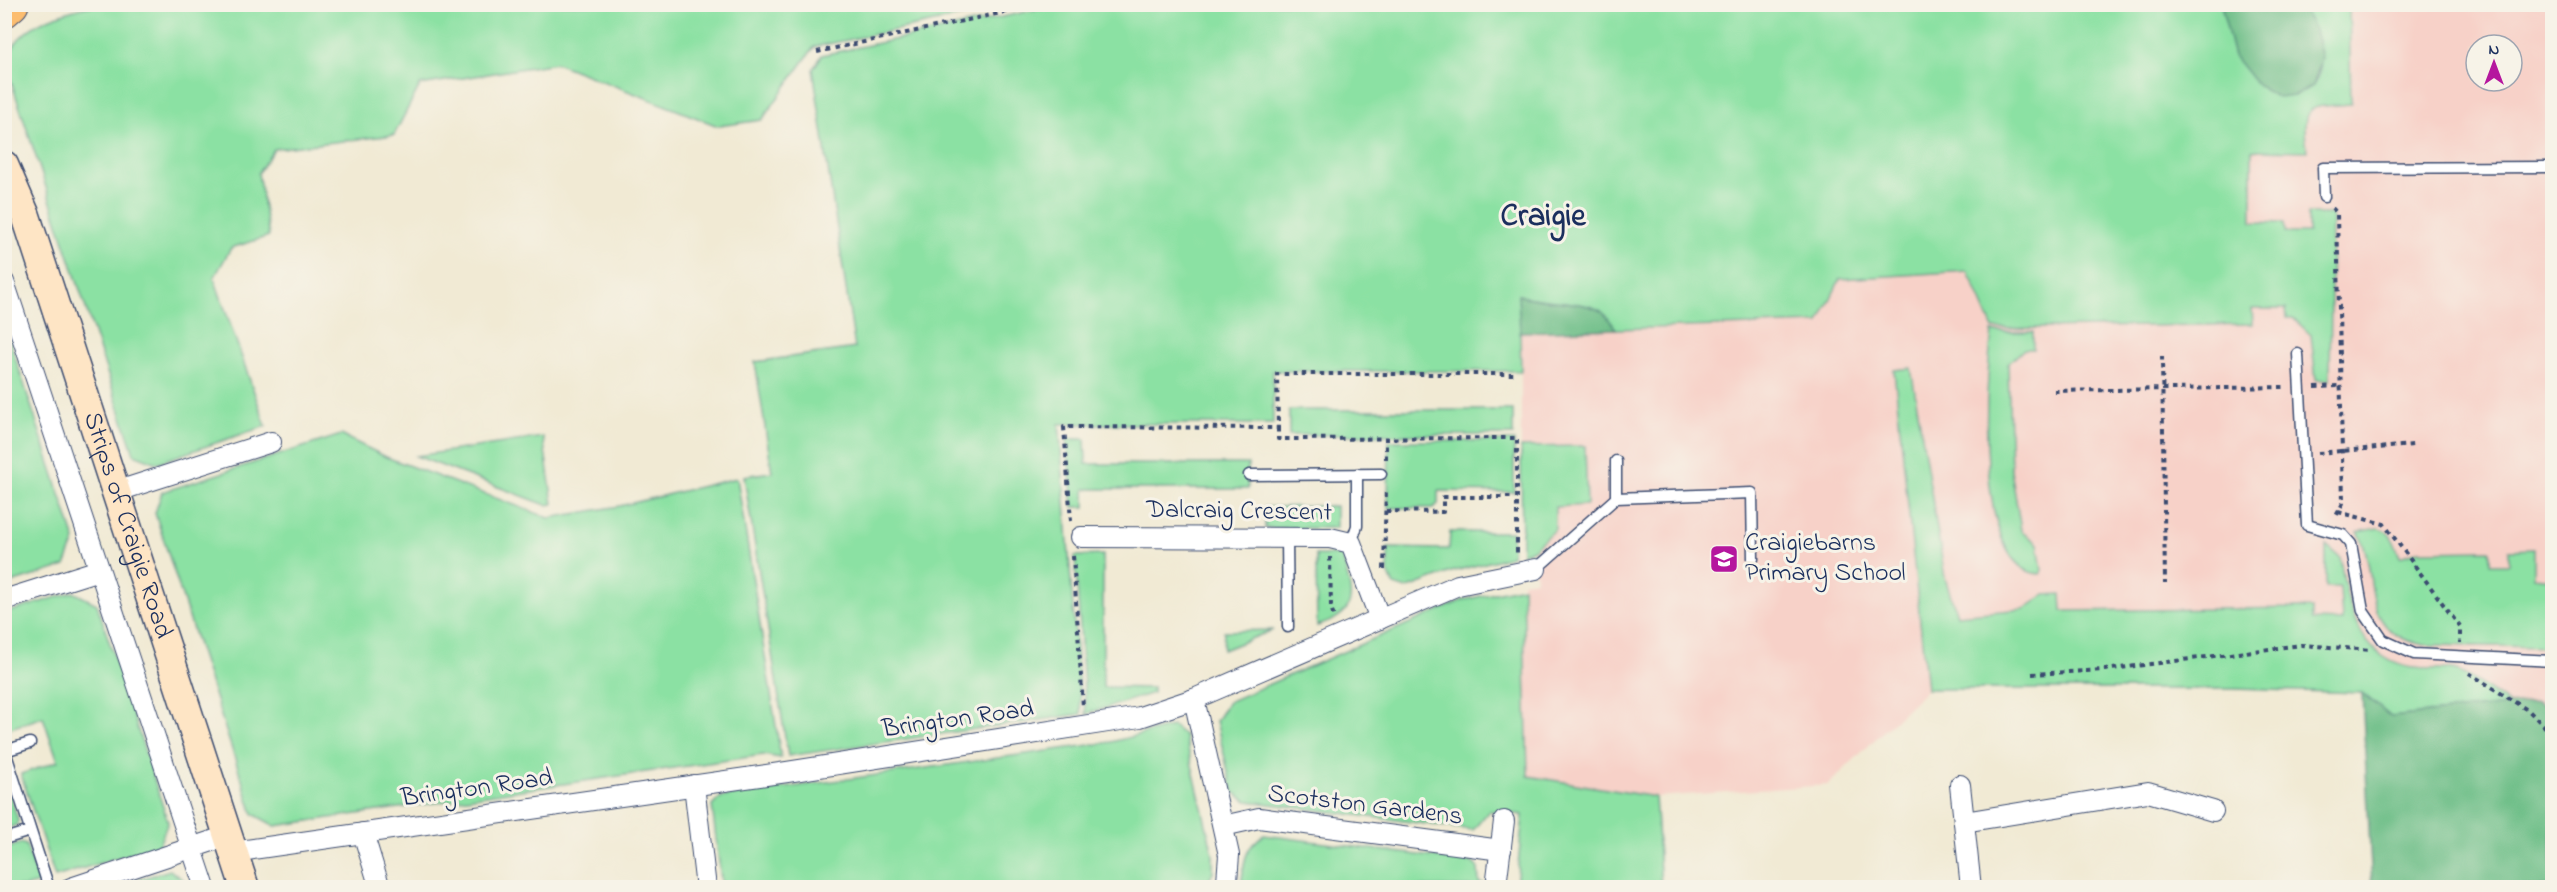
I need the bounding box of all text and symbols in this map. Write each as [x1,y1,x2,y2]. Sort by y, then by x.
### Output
north arrow [2464,33,2524,93]
text: N [2489,38,2500,62]
district label: Craigie [1500,194,1587,242]
street label: Strips of Craigie Road [72,407,182,644]
street label: Dalcraig Crescent [1145,491,1333,533]
place label: Craigiebarns Primary School [1745,525,1906,593]
school or university icon: Craigiebarns Primary School [1708,543,1740,575]
street label: Brington Road [879,690,1037,750]
street label: Brington Road [398,759,556,819]
street label: Scotston Gardens [1265,775,1465,837]

